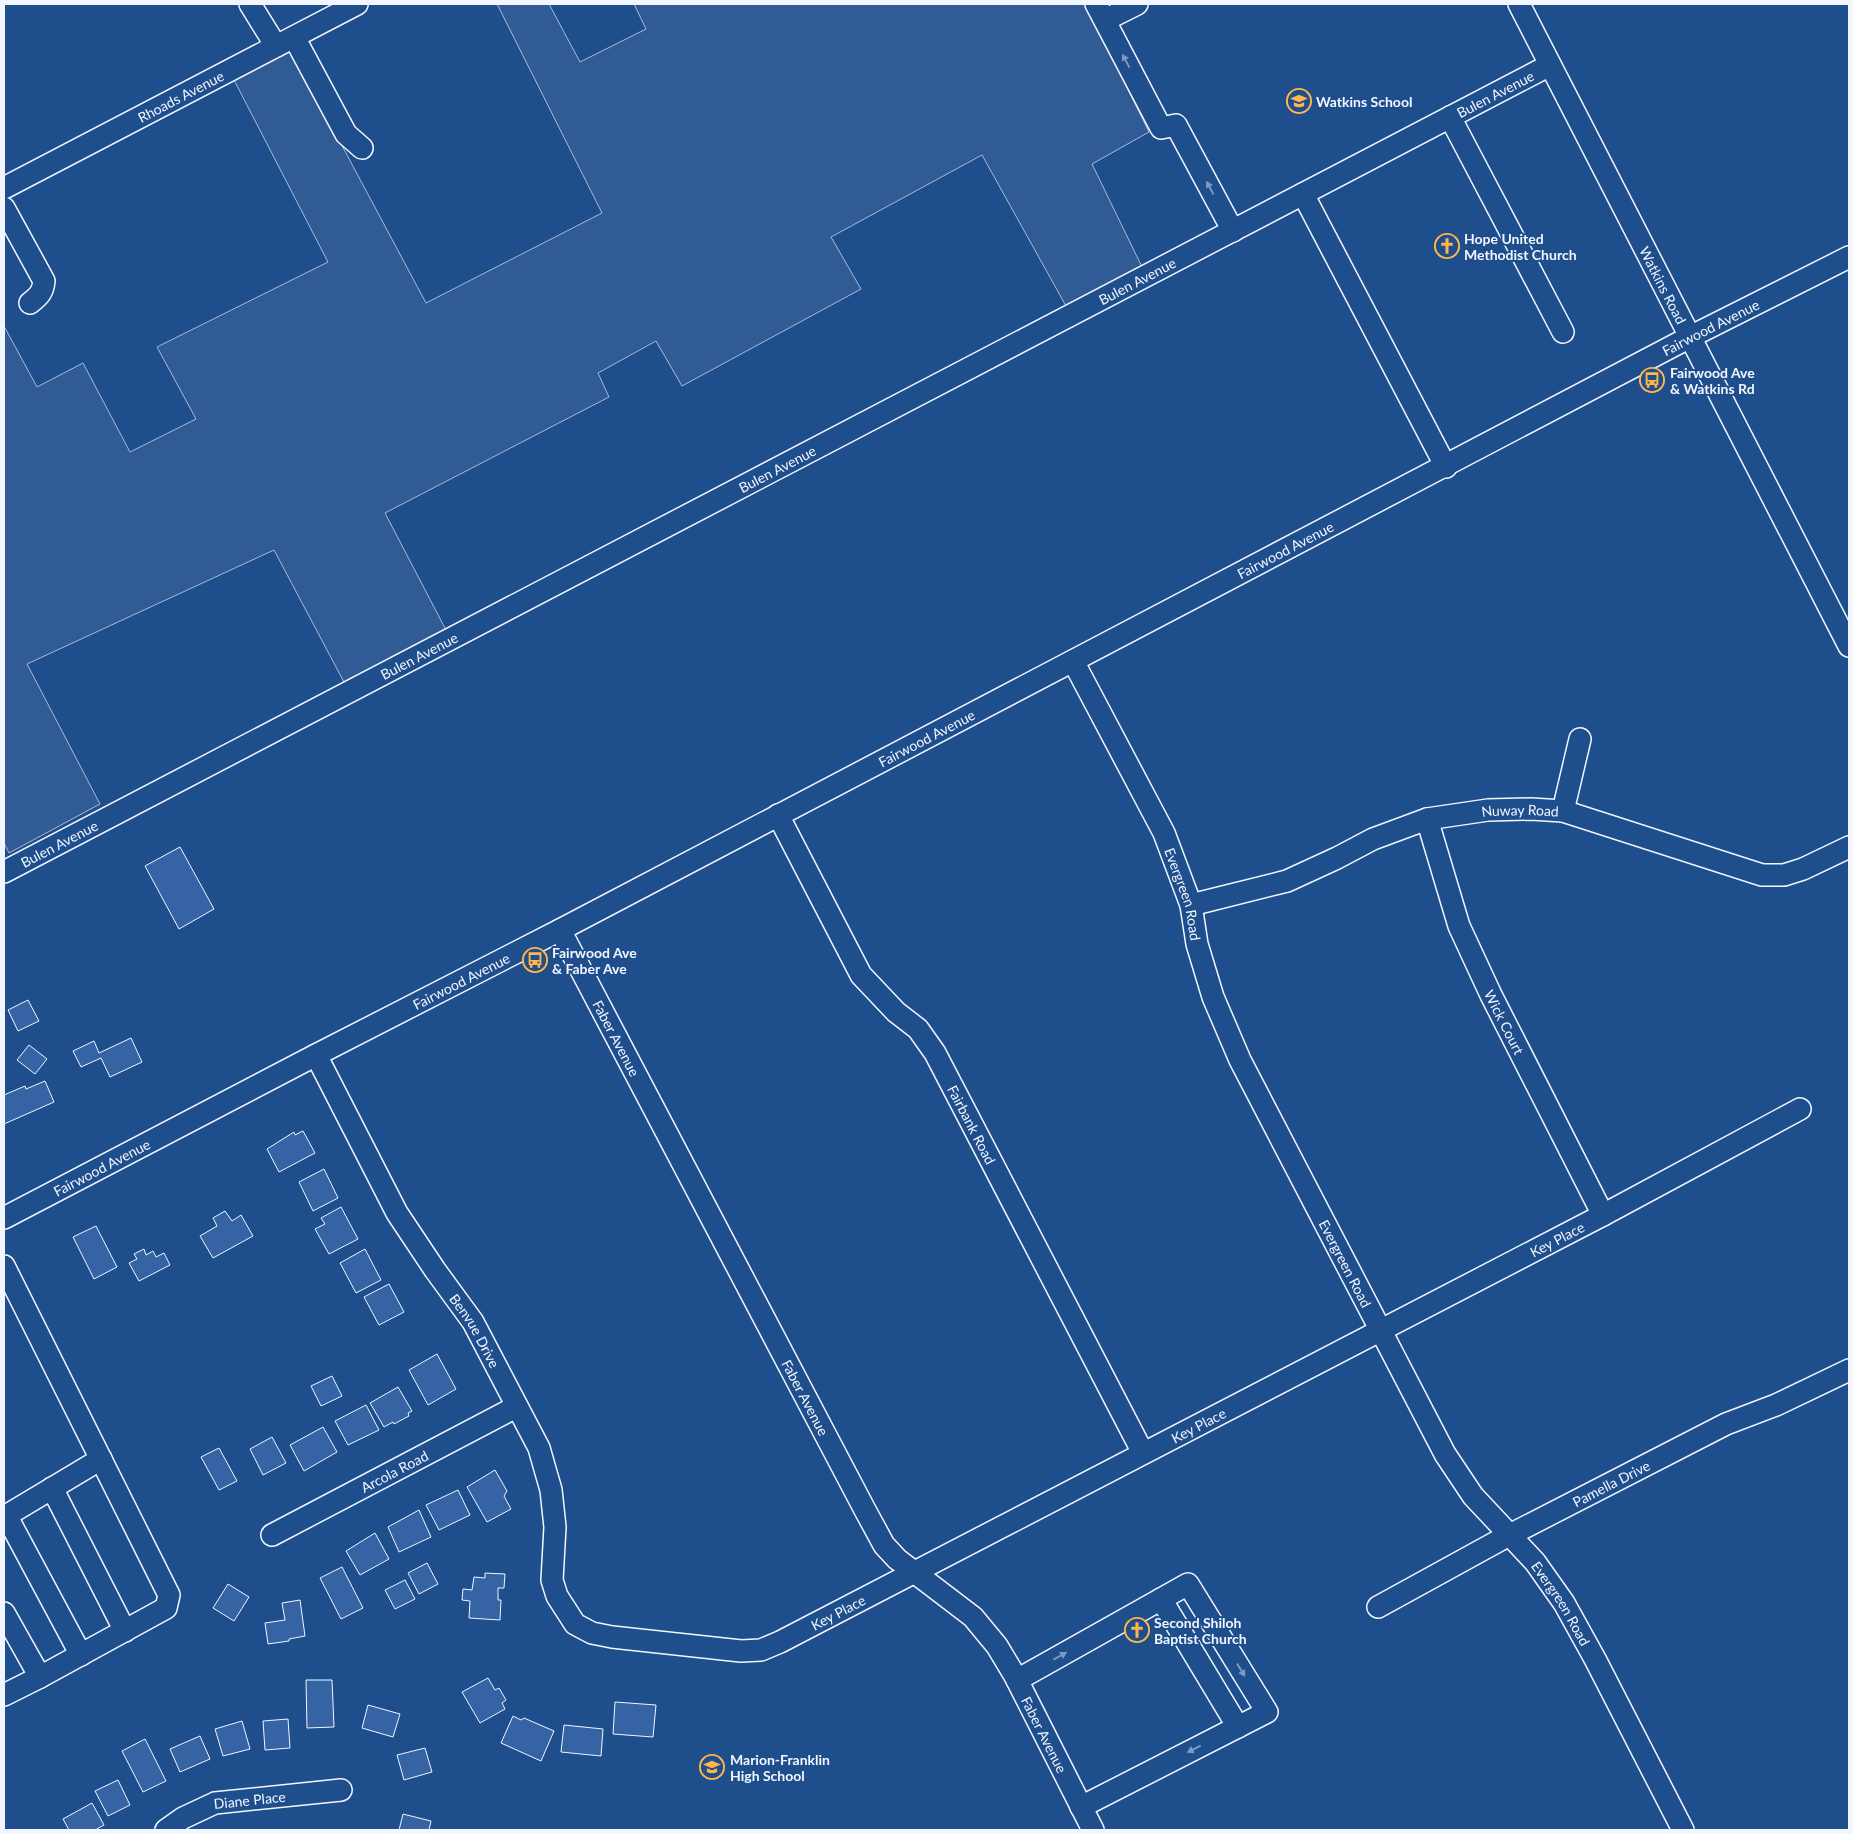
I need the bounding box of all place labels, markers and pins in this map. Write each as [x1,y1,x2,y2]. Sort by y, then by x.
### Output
school or university icon: Watkins School [1286,88,1312,114]
place label: Watkins School [1316,93,1412,110]
place label: Hope United Methodist Church [1464,230,1577,263]
church icon: Hope United Methodist Church [1434,233,1460,259]
place label: Fairwood Ave & Watkins Rd [1670,364,1755,397]
bus stop icon: Fairwood Ave & Watkins Rd [1639,367,1665,393]
place label: Fairwood Ave & Faber Ave [552,944,637,977]
bus stop icon: Fairwood Ave & Faber Ave [522,947,548,973]
place label: Second Shiloh Baptist Church [1154,1614,1247,1647]
church icon: Second Shiloh Baptist Church [1124,1617,1150,1643]
place label: Marion-Franklin High School [730,1751,830,1784]
school or university icon: Marion-Franklin High School [699,1754,725,1780]

